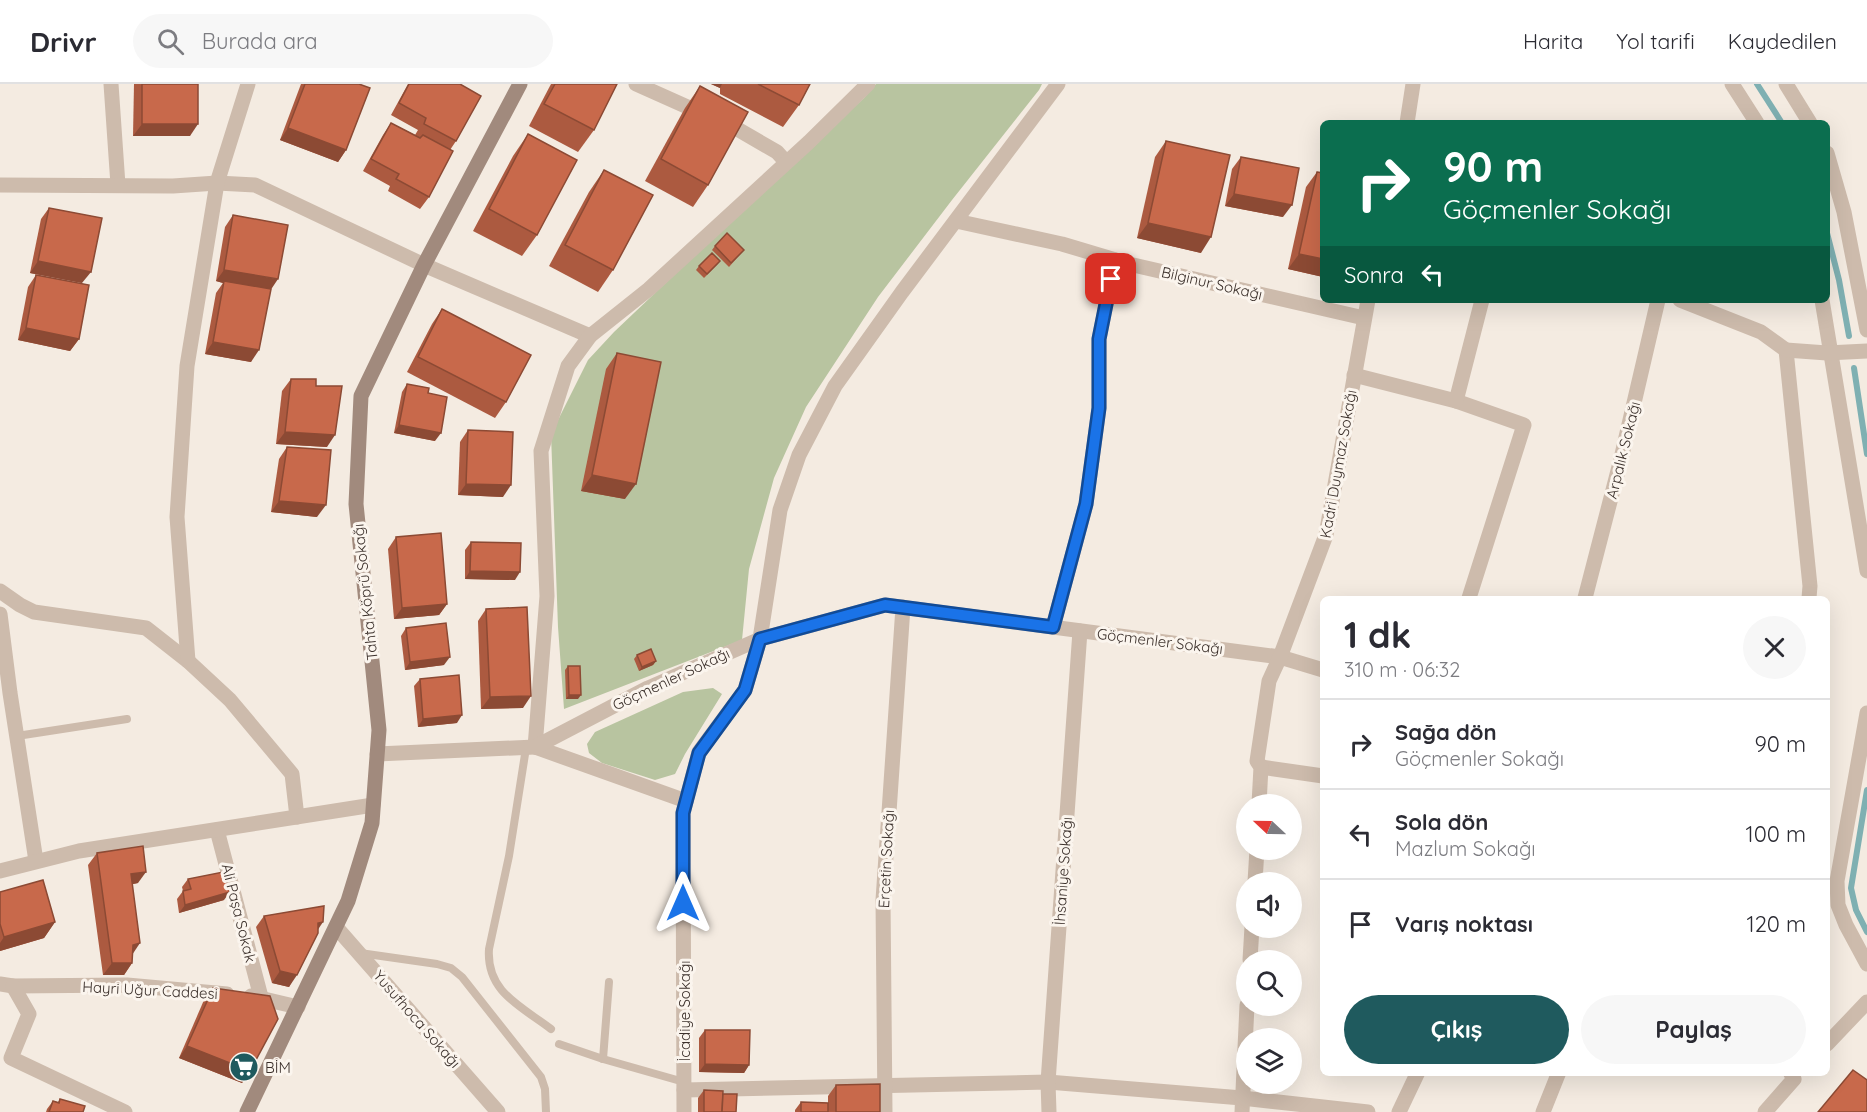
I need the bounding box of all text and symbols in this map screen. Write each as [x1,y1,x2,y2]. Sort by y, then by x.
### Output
search box [133,14,553,68]
text: Drivr [30,24,97,59]
icon: search [154,25,187,58]
text: Burada ara [202,27,318,55]
text: Harita [1523,28,1583,54]
text: Yol tarifi [1616,28,1695,54]
text: Kaydedilen [1728,28,1837,54]
text: 90 m [1443,140,1543,193]
icon: right [1344,144,1422,222]
text: Göçmenler Sokağı [1443,192,1671,226]
pin [1085,253,1136,304]
icon: left [1416,258,1449,291]
text: Sonra [1344,261,1404,289]
icon: arrive [1094,262,1127,295]
street label: Bilginur Sokağı [1160,262,1264,304]
street label: Kadri Duymaz Sokağı [1316,388,1360,540]
street label: Arpalık Sokağı [1602,399,1644,501]
street label: Tahta Köprü Sokağı [348,523,382,661]
text: 1 dk [1344,612,1411,657]
button: close [1743,616,1806,679]
street label: Göçmenler Sokağı [1096,624,1224,658]
street label: Göçmenler Sokağı [610,644,732,714]
text: 310 m · 06:32 [1344,657,1460,682]
text: Sağa dön [1395,718,1497,746]
icon: right [1344,728,1377,761]
text: 90 m [1755,730,1806,758]
text: Göçmenler Sokağı [1395,746,1564,771]
north arrow [1236,794,1302,860]
map controls [1236,794,1302,1094]
text: Sola dön [1395,808,1488,836]
street label: Erçetin Sokağı [874,809,898,909]
street label: İhsaniye Sokağı [1050,816,1076,926]
icon: left [1344,818,1377,851]
text: 100 m [1746,820,1806,848]
text: Mazlum Sokağı [1395,836,1536,861]
street label: Ali Paşa Sokak [218,862,260,964]
position arrow [651,871,715,935]
button: sound [1236,872,1302,938]
icon: arrive [1344,908,1377,941]
text: Varış noktası [1395,910,1533,938]
text: 120 m [1747,910,1806,938]
button: search [1236,950,1302,1016]
street label: İcadiye Sokağı [675,960,694,1062]
street label: Yusufhoca Sokağı [369,966,465,1072]
street label: Hayri Uğur Caddesi [82,977,218,1003]
button: Çıkış [1344,995,1569,1064]
button: Paylaş [1581,995,1806,1064]
button: layers [1236,1028,1302,1094]
supermarket icon: BİM [228,1051,260,1083]
place label: BİM [265,1058,291,1077]

